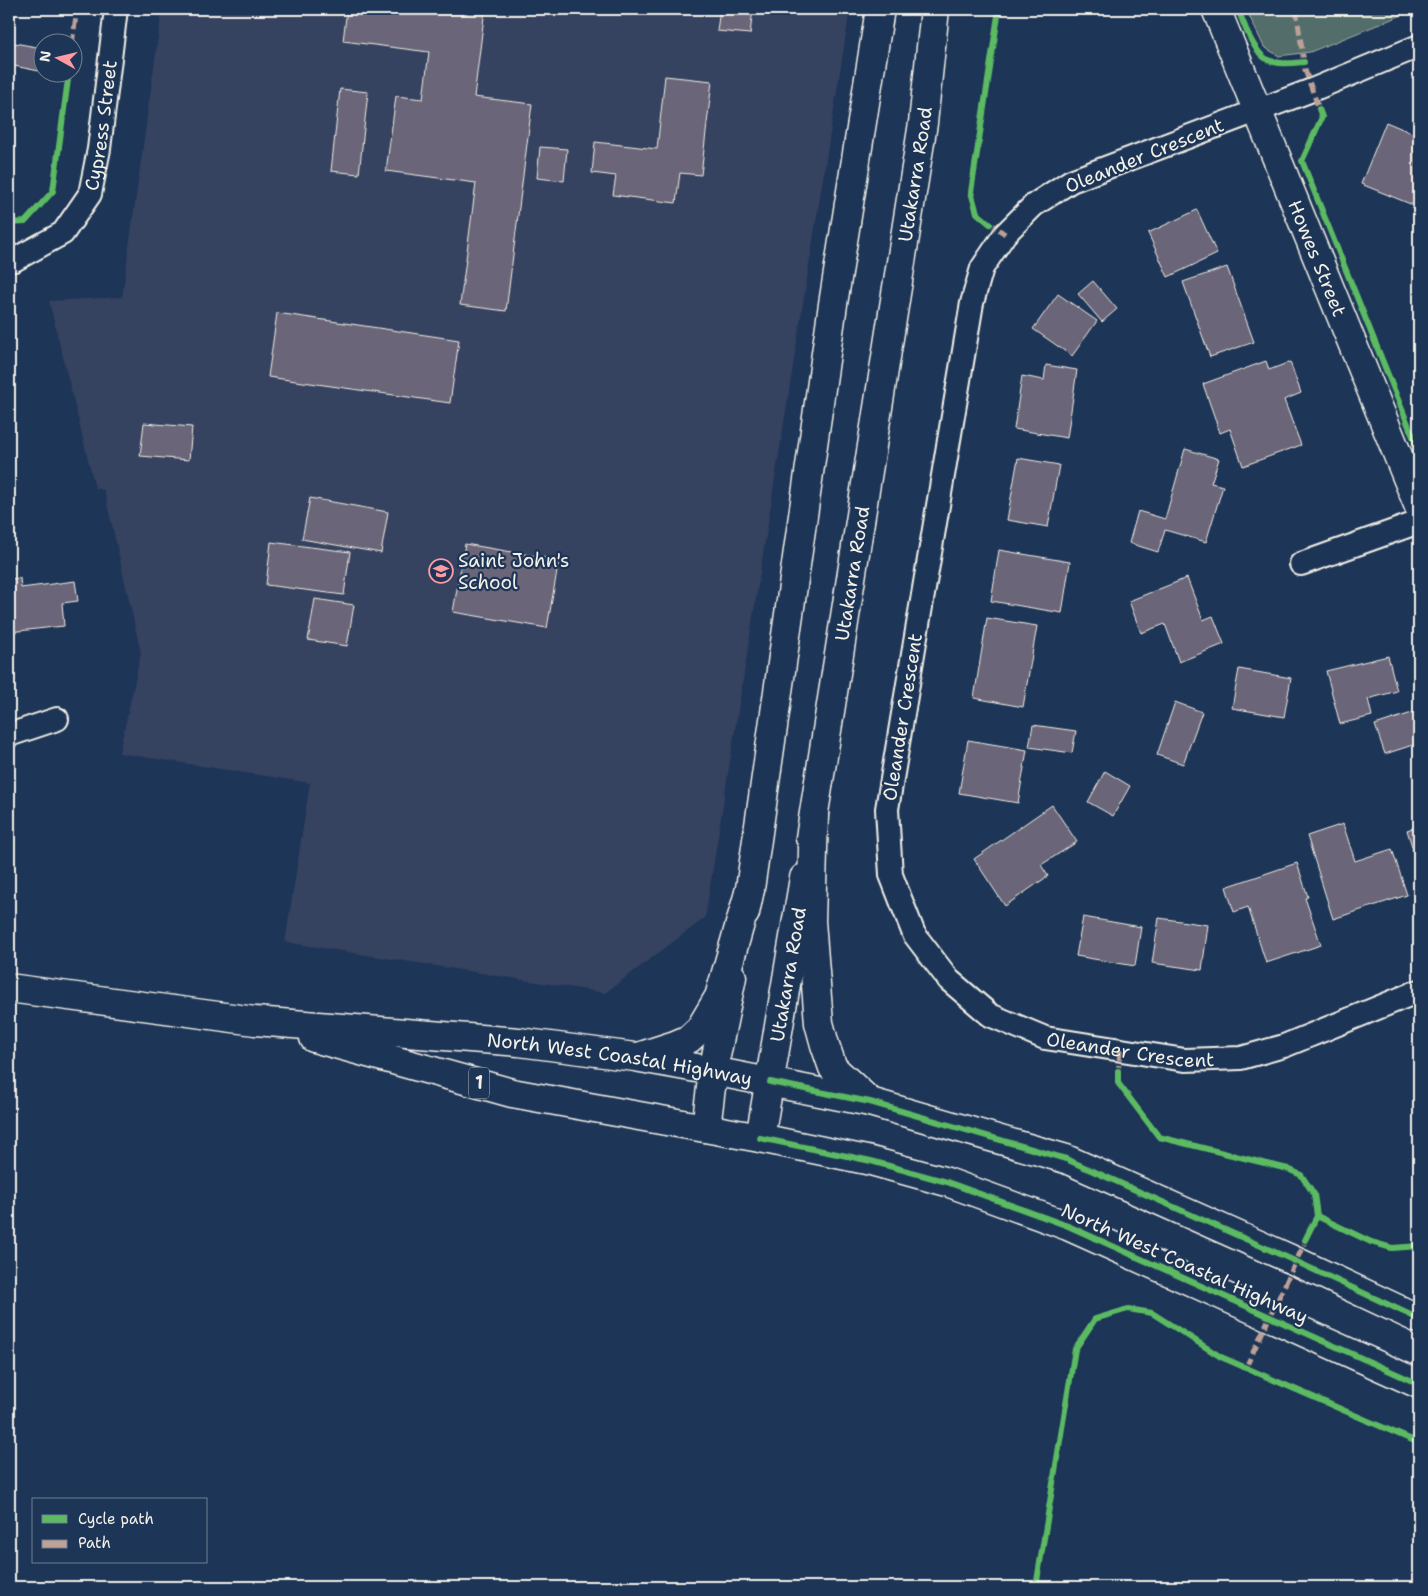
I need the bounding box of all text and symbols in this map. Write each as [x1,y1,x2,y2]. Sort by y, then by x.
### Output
north arrow [32,32,82,82]
text: N [35,49,55,63]
street label: Cypress Street [79,59,123,193]
street label: Utakarra Road [892,105,938,244]
street label: Oleander Crescent [1061,112,1227,199]
street label: Howes Street [1282,196,1352,320]
street label: Utakarra Road [829,504,875,643]
place label: Saint John's School [458,548,569,595]
school or university icon: Saint John's School [428,558,454,584]
street label: Oleander Crescent [877,632,928,803]
street label: Utakarra Road [764,905,812,1044]
street label: Oleander Crescent [1045,1026,1215,1073]
street label: North West Coastal Highway [486,1027,754,1091]
road number: 1 [469,1068,489,1098]
street label: North West Coastal Highway [1057,1198,1312,1329]
legend [32,1498,208,1564]
text: Cycle path [78,1509,154,1529]
text: Path [78,1533,111,1553]

